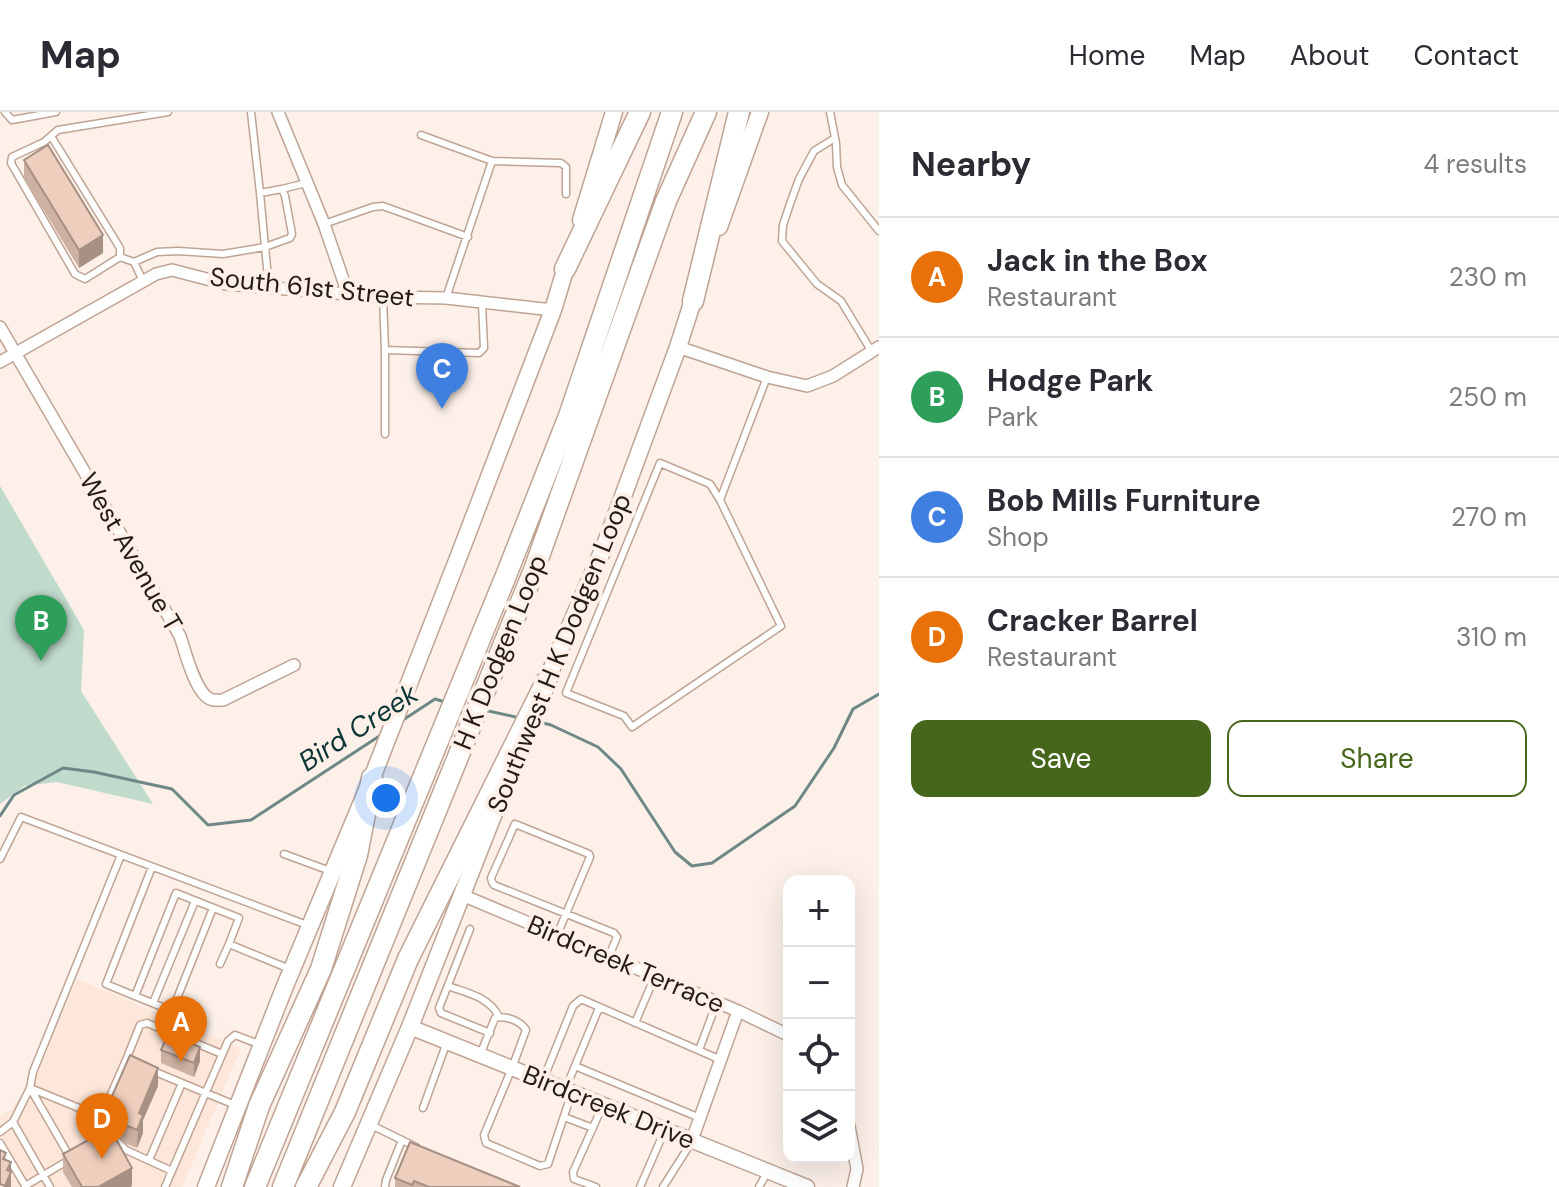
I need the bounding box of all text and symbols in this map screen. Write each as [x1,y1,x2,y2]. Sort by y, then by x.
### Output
text: Map [40,30,121,80]
text: Home [1069,37,1145,74]
text: Map [1189,37,1246,74]
text: About [1290,37,1369,74]
text: Contact [1413,37,1519,74]
text: Nearby [911,142,1031,187]
text: 4 results [1423,147,1527,181]
text: Jack in the Box [987,241,1208,280]
street label: South 61st Street [208,259,416,315]
text: A [928,260,946,294]
text: 230 m [1449,260,1527,294]
text: Restaurant [987,280,1117,314]
pin: C [416,343,468,409]
text: Hodge Park [987,361,1153,400]
text: B [929,380,945,414]
text: 250 m [1448,380,1527,414]
text: Park [987,400,1038,434]
street label: West Avenue T [72,466,190,638]
text: Bob Mills Furniture [987,481,1261,520]
street label: Southwest H K Dodgen Loop [479,488,639,818]
text: C [927,500,947,534]
text: 270 m [1451,500,1527,534]
text: Shop [987,520,1049,554]
street label: H K Dodgen Loop [445,550,555,754]
pin: B [15,595,67,661]
text: Cracker Barrel [987,601,1198,640]
text: D [928,620,946,654]
text: 310 m [1456,620,1527,654]
text: Restaurant [987,640,1117,674]
water label: Bird Creek [291,675,426,780]
button: Save [911,720,1211,797]
button: Share [1227,720,1527,797]
your location [366,778,406,818]
map controls [783,875,855,1163]
button: + [783,875,855,947]
street label: Birdcreek Terrace [522,907,730,1021]
button: − [783,947,855,1019]
pin: A [155,996,207,1062]
button: locate [783,1019,855,1091]
street label: Birdcreek Drive [518,1057,700,1157]
button: layers [783,1091,855,1163]
pin: D [76,1093,128,1159]

